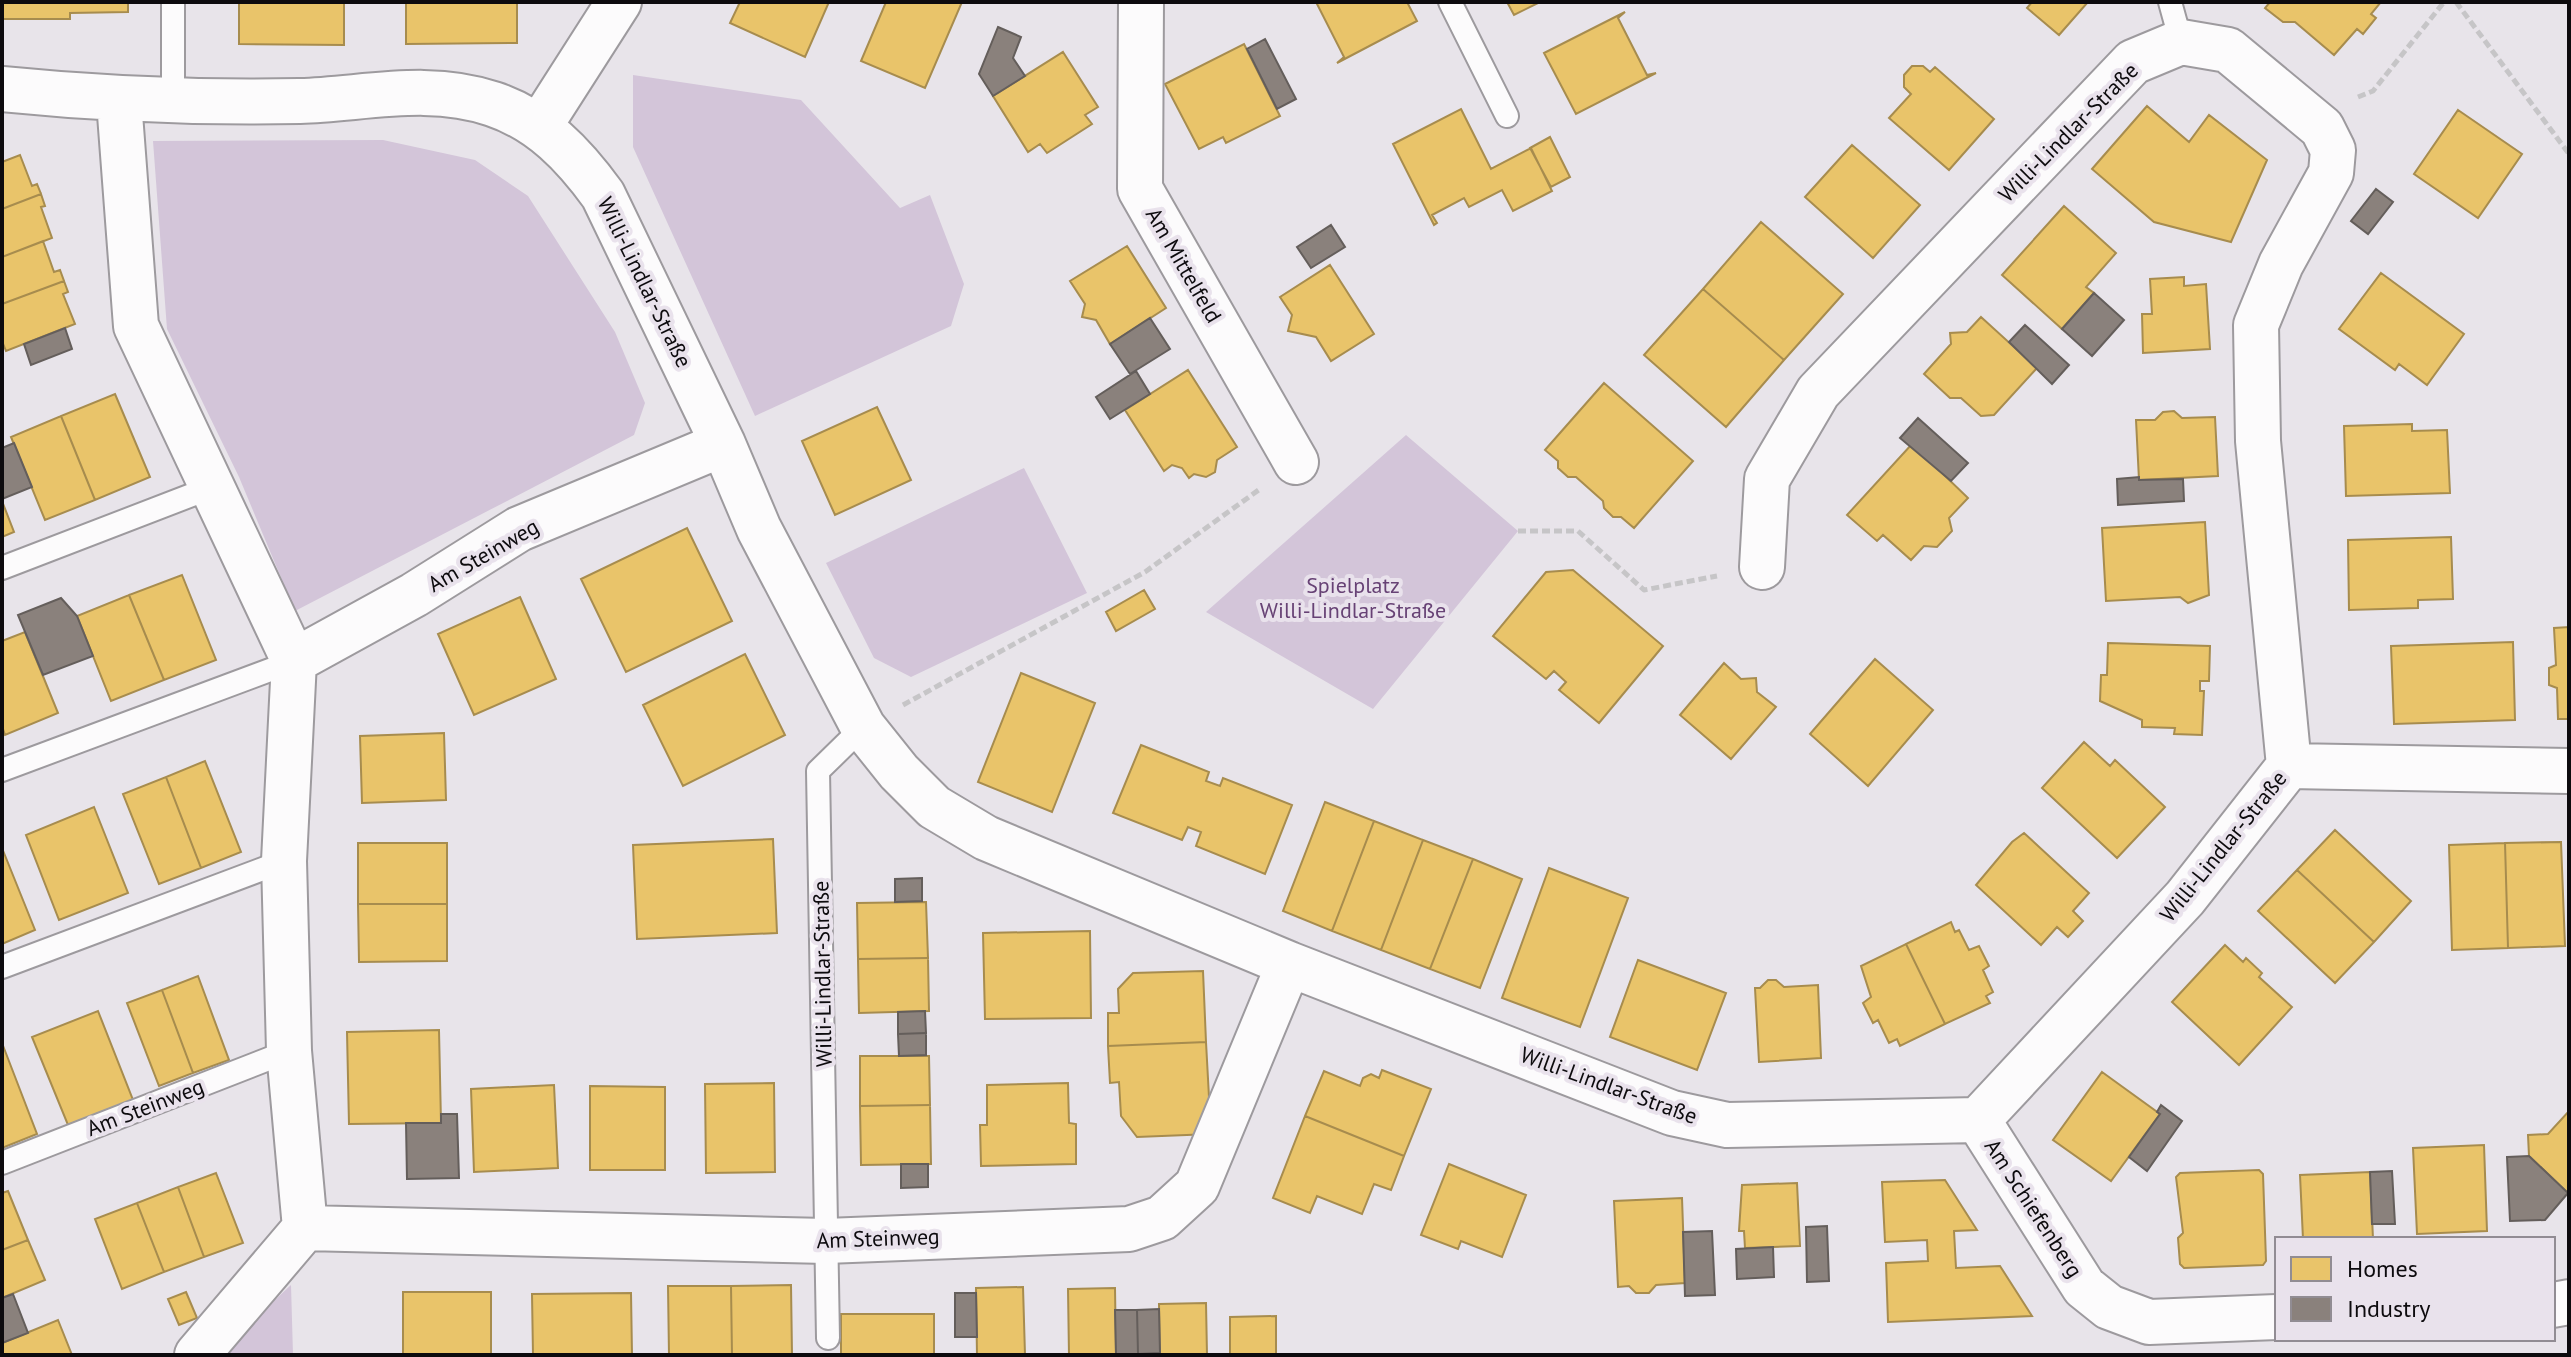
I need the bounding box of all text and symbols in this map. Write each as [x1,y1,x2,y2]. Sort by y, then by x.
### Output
street label: Willi-Lindlar-Straße [1992,56,2144,208]
street label: Willi-Lindlar-Straße [592,192,698,372]
street label: Am Mittelfeld [1140,202,1228,328]
street label: Am Steinweg [423,512,543,598]
park label: Spielplatz Willi-Lindlar-Straße [1260,571,1446,624]
street label: Willi-Lindlar-Straße [2153,765,2293,927]
street label: Willi-Lindlar-Straße [806,881,838,1067]
street label: Willi-Lindlar-Straße [1517,1040,1701,1130]
street label: Am Steinweg [82,1072,208,1142]
street label: Am Schiefenberg [1979,1133,2089,1283]
street label: Am Steinweg [816,1222,940,1254]
legend [2275,1237,2555,1341]
text: Homes [2347,1253,2418,1284]
text: Industry [2347,1293,2431,1324]

